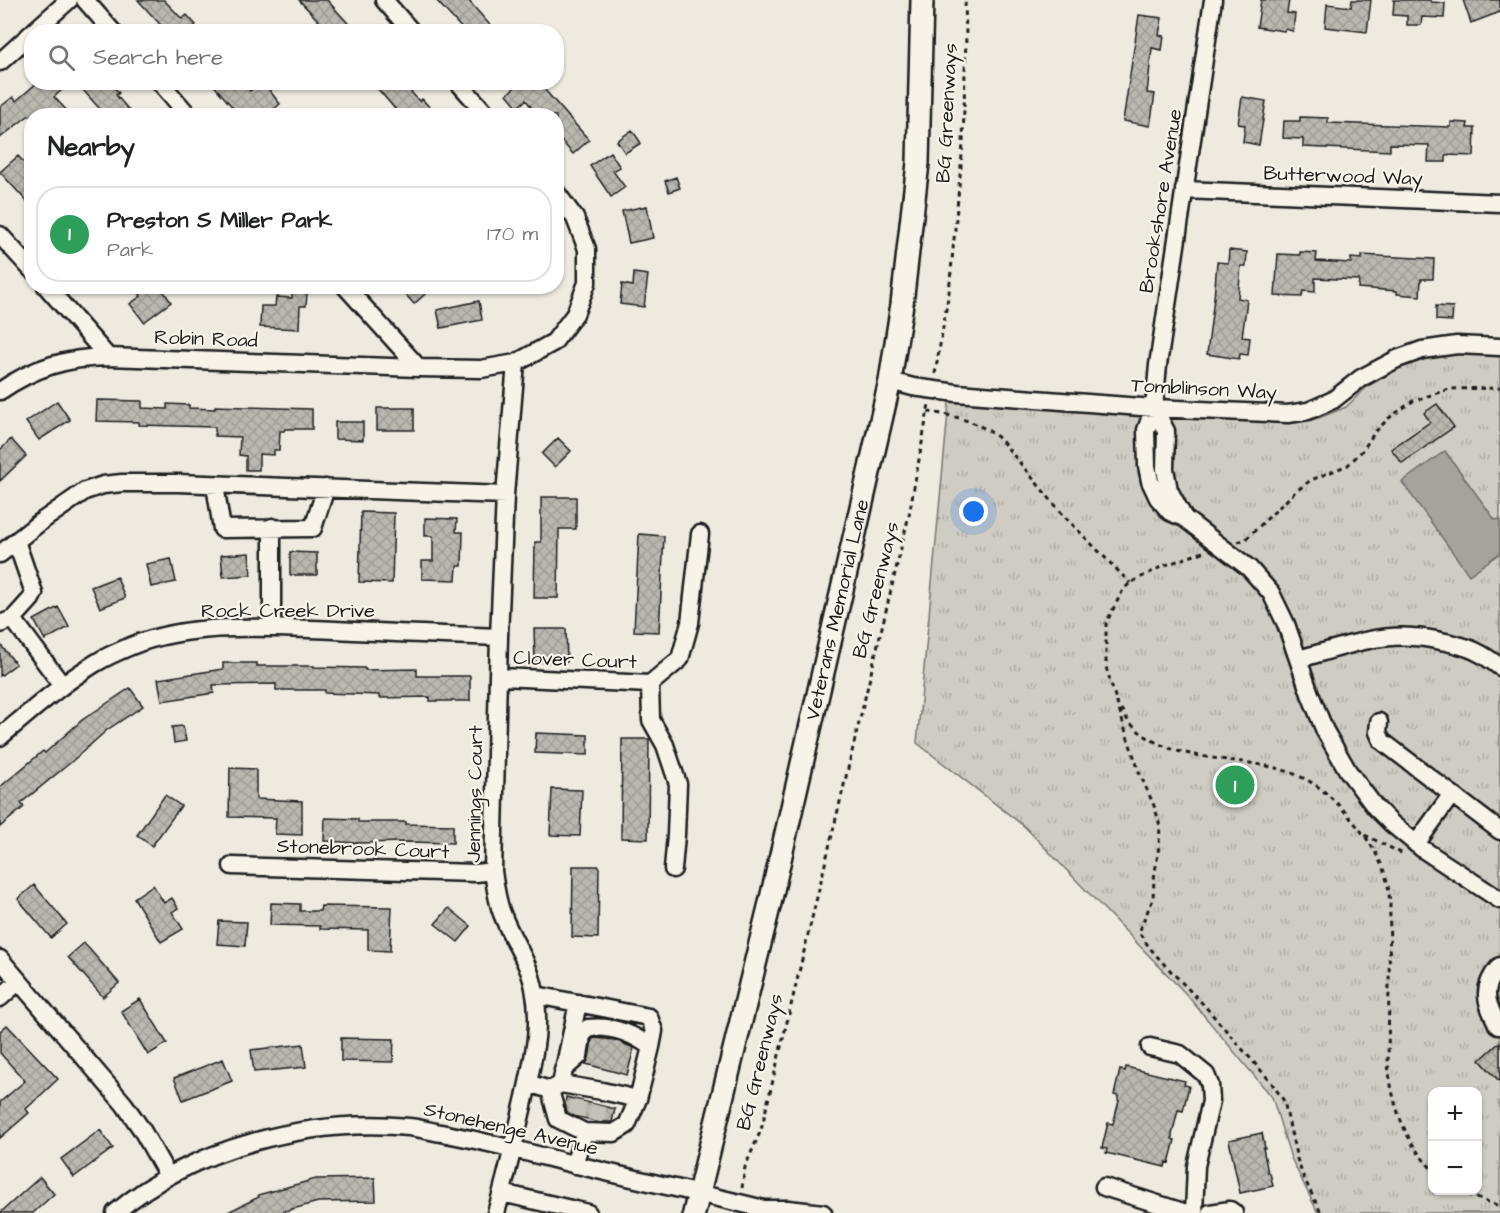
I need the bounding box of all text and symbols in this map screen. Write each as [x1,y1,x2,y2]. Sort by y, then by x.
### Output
search box [24,24,564,90]
icon: search [45,41,78,74]
text: Search here [93,42,223,73]
street label: BG Greenways [929,42,966,184]
street label: Brookshore Avenue [1133,107,1189,295]
text: Nearby [48,129,135,165]
street label: Butterwood Way [1263,159,1423,194]
text: Preston S Miller Park [107,205,332,236]
text: 1 [68,220,71,248]
text: 170 m [487,220,538,248]
text: Park [107,236,153,264]
street label: Robin Road [154,323,258,355]
street label: Tomblinson Way [1130,371,1278,408]
street label: Veterans Memorial Lane [798,496,876,723]
your location [959,497,988,526]
street label: BG Greenways [845,519,907,662]
street label: Rock Creek Drive [201,597,375,625]
street label: Clover Court [513,644,637,676]
street label: Jennings Court [460,725,491,863]
pin: 1 [1216,762,1254,808]
street label: Stonebrook Court [276,832,450,866]
street label: BG Greenways [729,991,791,1134]
map controls [1428,1087,1482,1195]
button: + [1428,1087,1482,1141]
street label: Stonehenge Avenue [421,1095,601,1164]
button: − [1428,1141,1482,1195]

